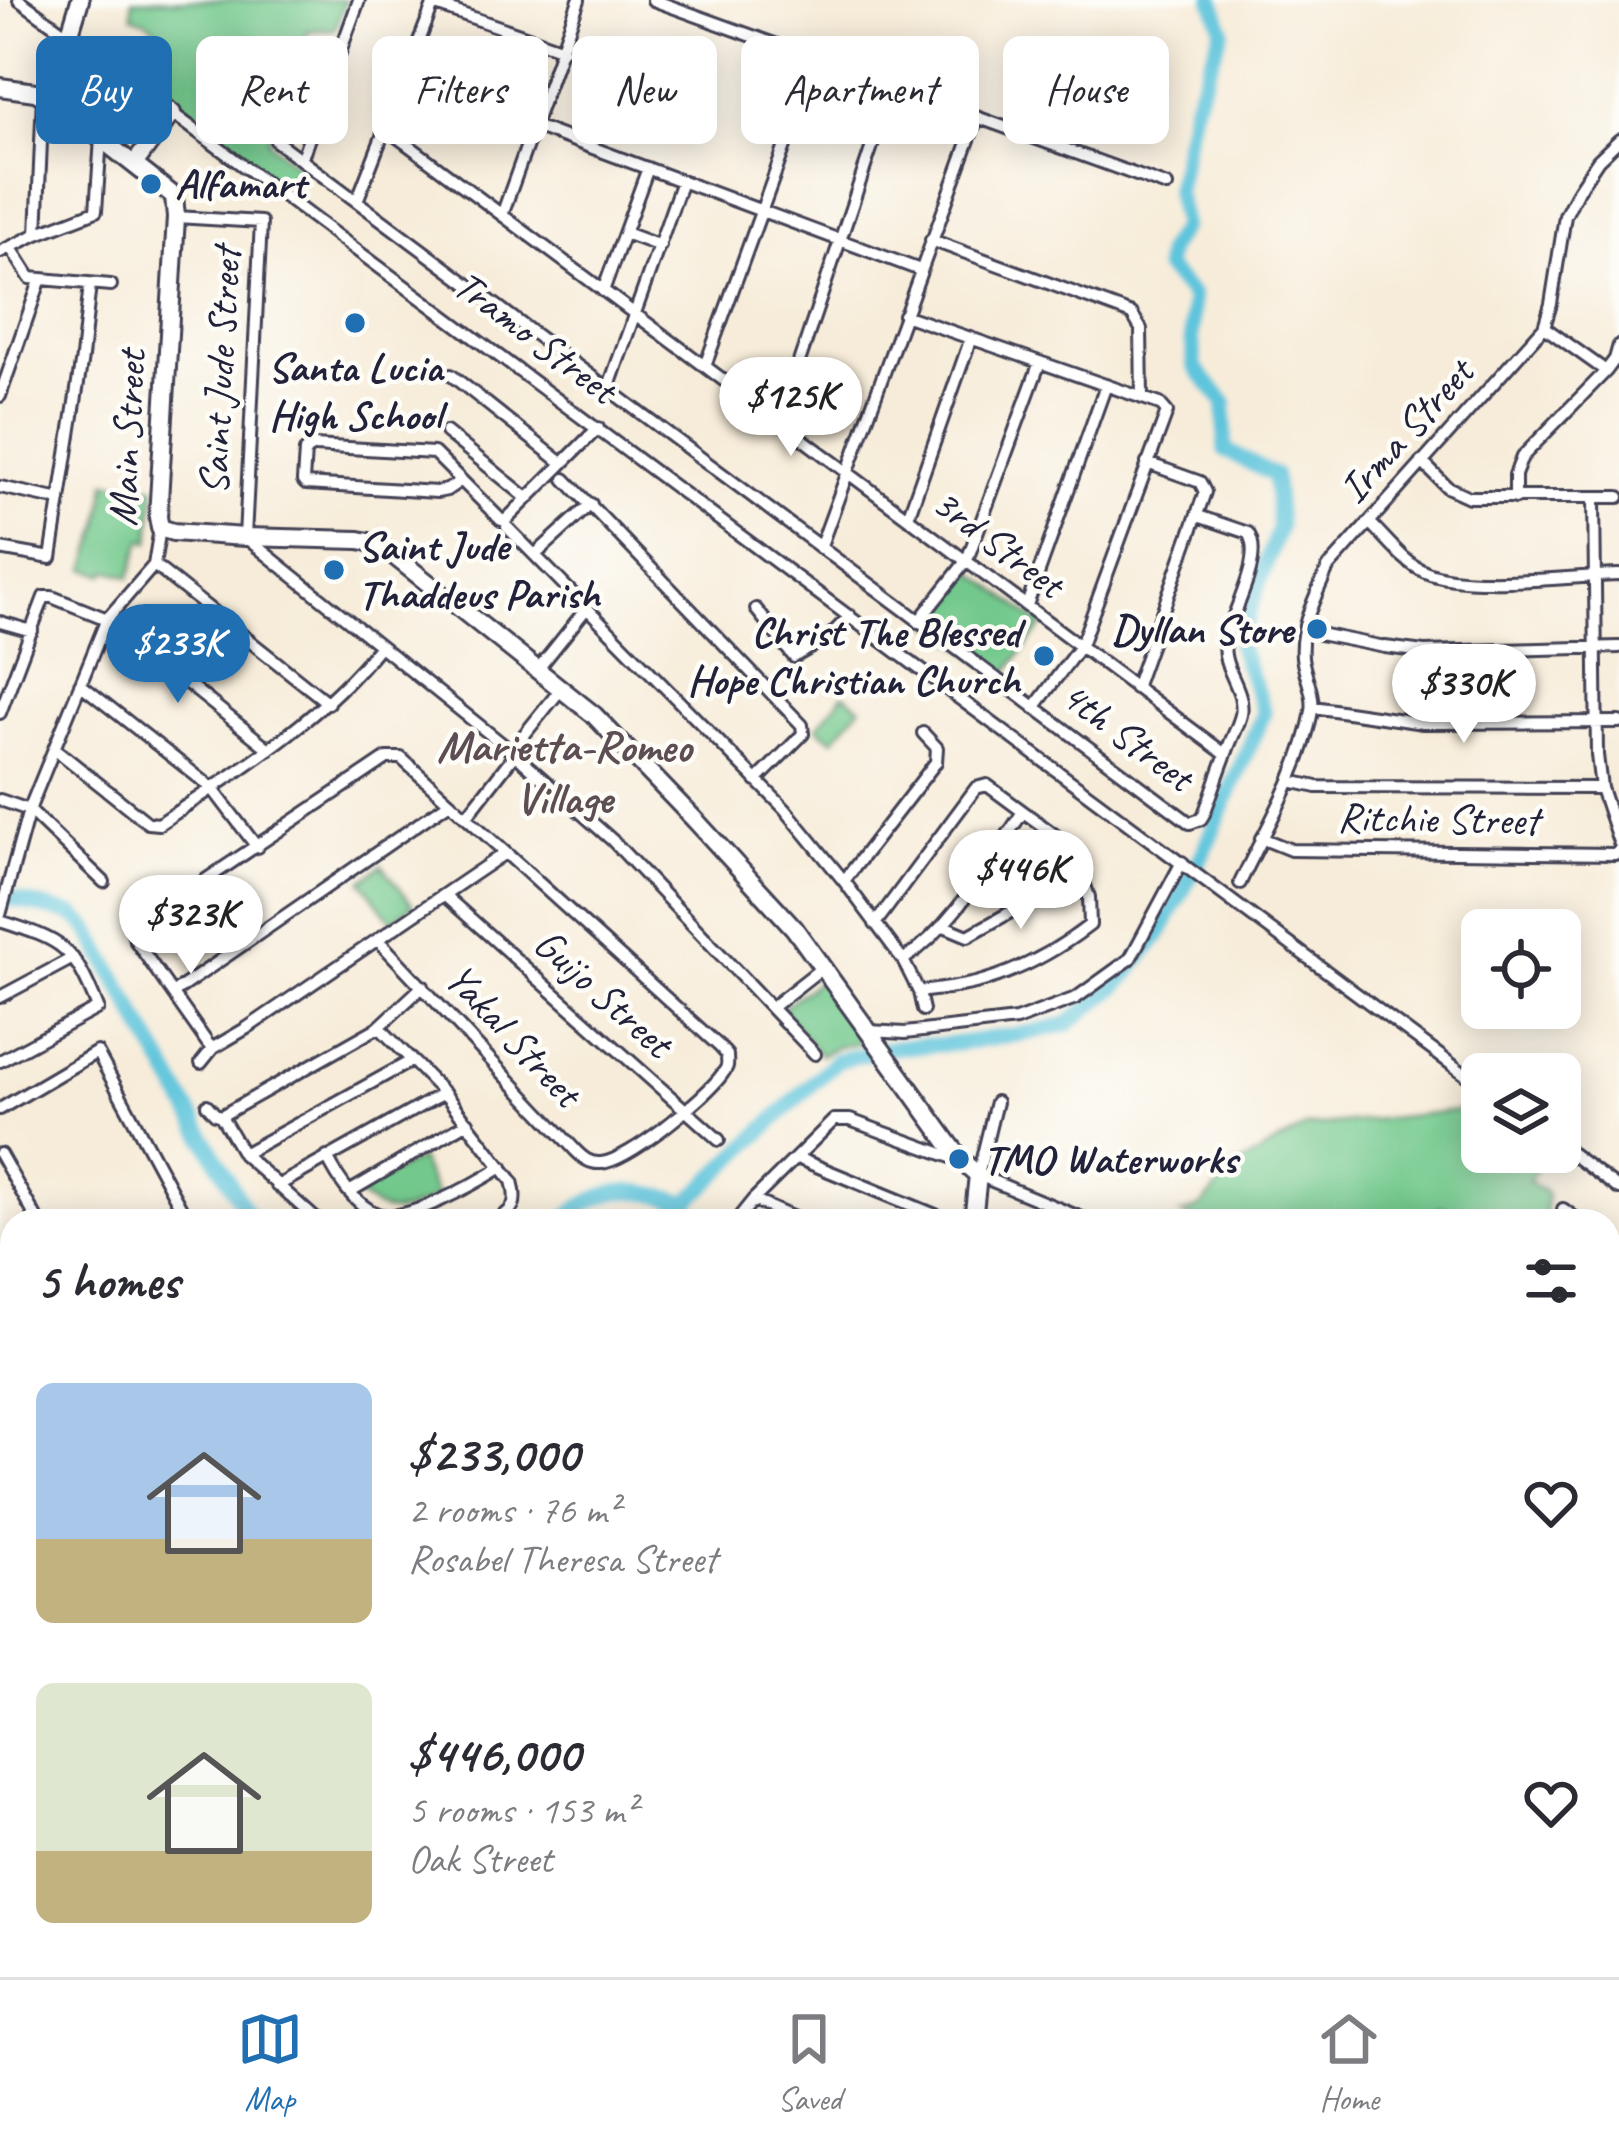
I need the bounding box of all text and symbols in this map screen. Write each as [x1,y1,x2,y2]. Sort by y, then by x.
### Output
chip: Buy [36,36,172,144]
chip: Rent [196,36,348,144]
chip: Filters [372,36,548,144]
chip: New [572,36,717,144]
chip: Apartment [741,36,979,144]
chip: House [1003,36,1169,144]
place label: Alfamart [175,158,311,211]
marker: Alfamart [138,171,164,197]
street label: Saint Jude Street [187,241,253,496]
street label: Tramo Street [443,259,630,418]
marker: Santa Lucia High School [342,310,368,336]
place label: Santa Lucia High School [268,341,449,442]
street label: Main Street [96,345,158,527]
street label: Irma Street [1327,345,1487,514]
pin: $125K [707,357,875,459]
text: $125K [746,371,836,420]
street label: 3rd Street [922,476,1078,612]
place label: Saint Jude Thaddeus Parish [358,520,602,621]
marker: Saint Jude Thaddeus Parish [321,557,347,583]
place label: Dyllan Store [1111,603,1296,656]
pin: $233K [94,604,262,706]
place label: Christ The Blessed Hope Christian Church [687,606,1027,707]
marker: Dyllan Store [1304,616,1330,642]
text: $233K [133,618,223,667]
marker: Christ The Blessed Hope Christian Church [1031,643,1057,669]
pin: $330K [1380,644,1548,746]
text: $330K [1419,658,1509,707]
street label: 4th Street [1050,669,1207,806]
district label: Marietta-Romeo Village [437,718,694,827]
street label: Ritchie Street [1337,791,1544,847]
pin: $446K [937,830,1105,932]
text: $446K [976,844,1066,893]
pin: $323K [107,875,275,977]
text: $323K [146,889,236,938]
map controls [1461,909,1581,1173]
button: locate [1461,909,1581,1029]
street label: Guijo Street [523,917,686,1072]
street label: Yakal Street [433,952,595,1121]
button: layers [1461,1053,1581,1173]
place label: TMO Waterworks [983,1133,1241,1186]
marker: TMO Waterworks [946,1146,972,1172]
icon: filters [1518,1248,1584,1314]
text: 5 homes [36,1249,179,1313]
text: $233,000 [408,1422,579,1486]
icon: home [132,1431,276,1575]
icon: heart [1518,1470,1584,1536]
text: 2 rooms · 76 m² [408,1486,619,1535]
text: Rosabel Theresa Street [408,1535,717,1584]
text: $446,000 [408,1722,580,1786]
icon: home [132,1731,276,1875]
icon: heart [1518,1770,1584,1836]
text: 5 rooms · 153 m² [408,1786,636,1835]
text: Oak Street [408,1835,552,1884]
tab: Map [237,2006,303,2120]
tab: Saved [776,2006,842,2120]
tab: Home [1316,2006,1382,2120]

